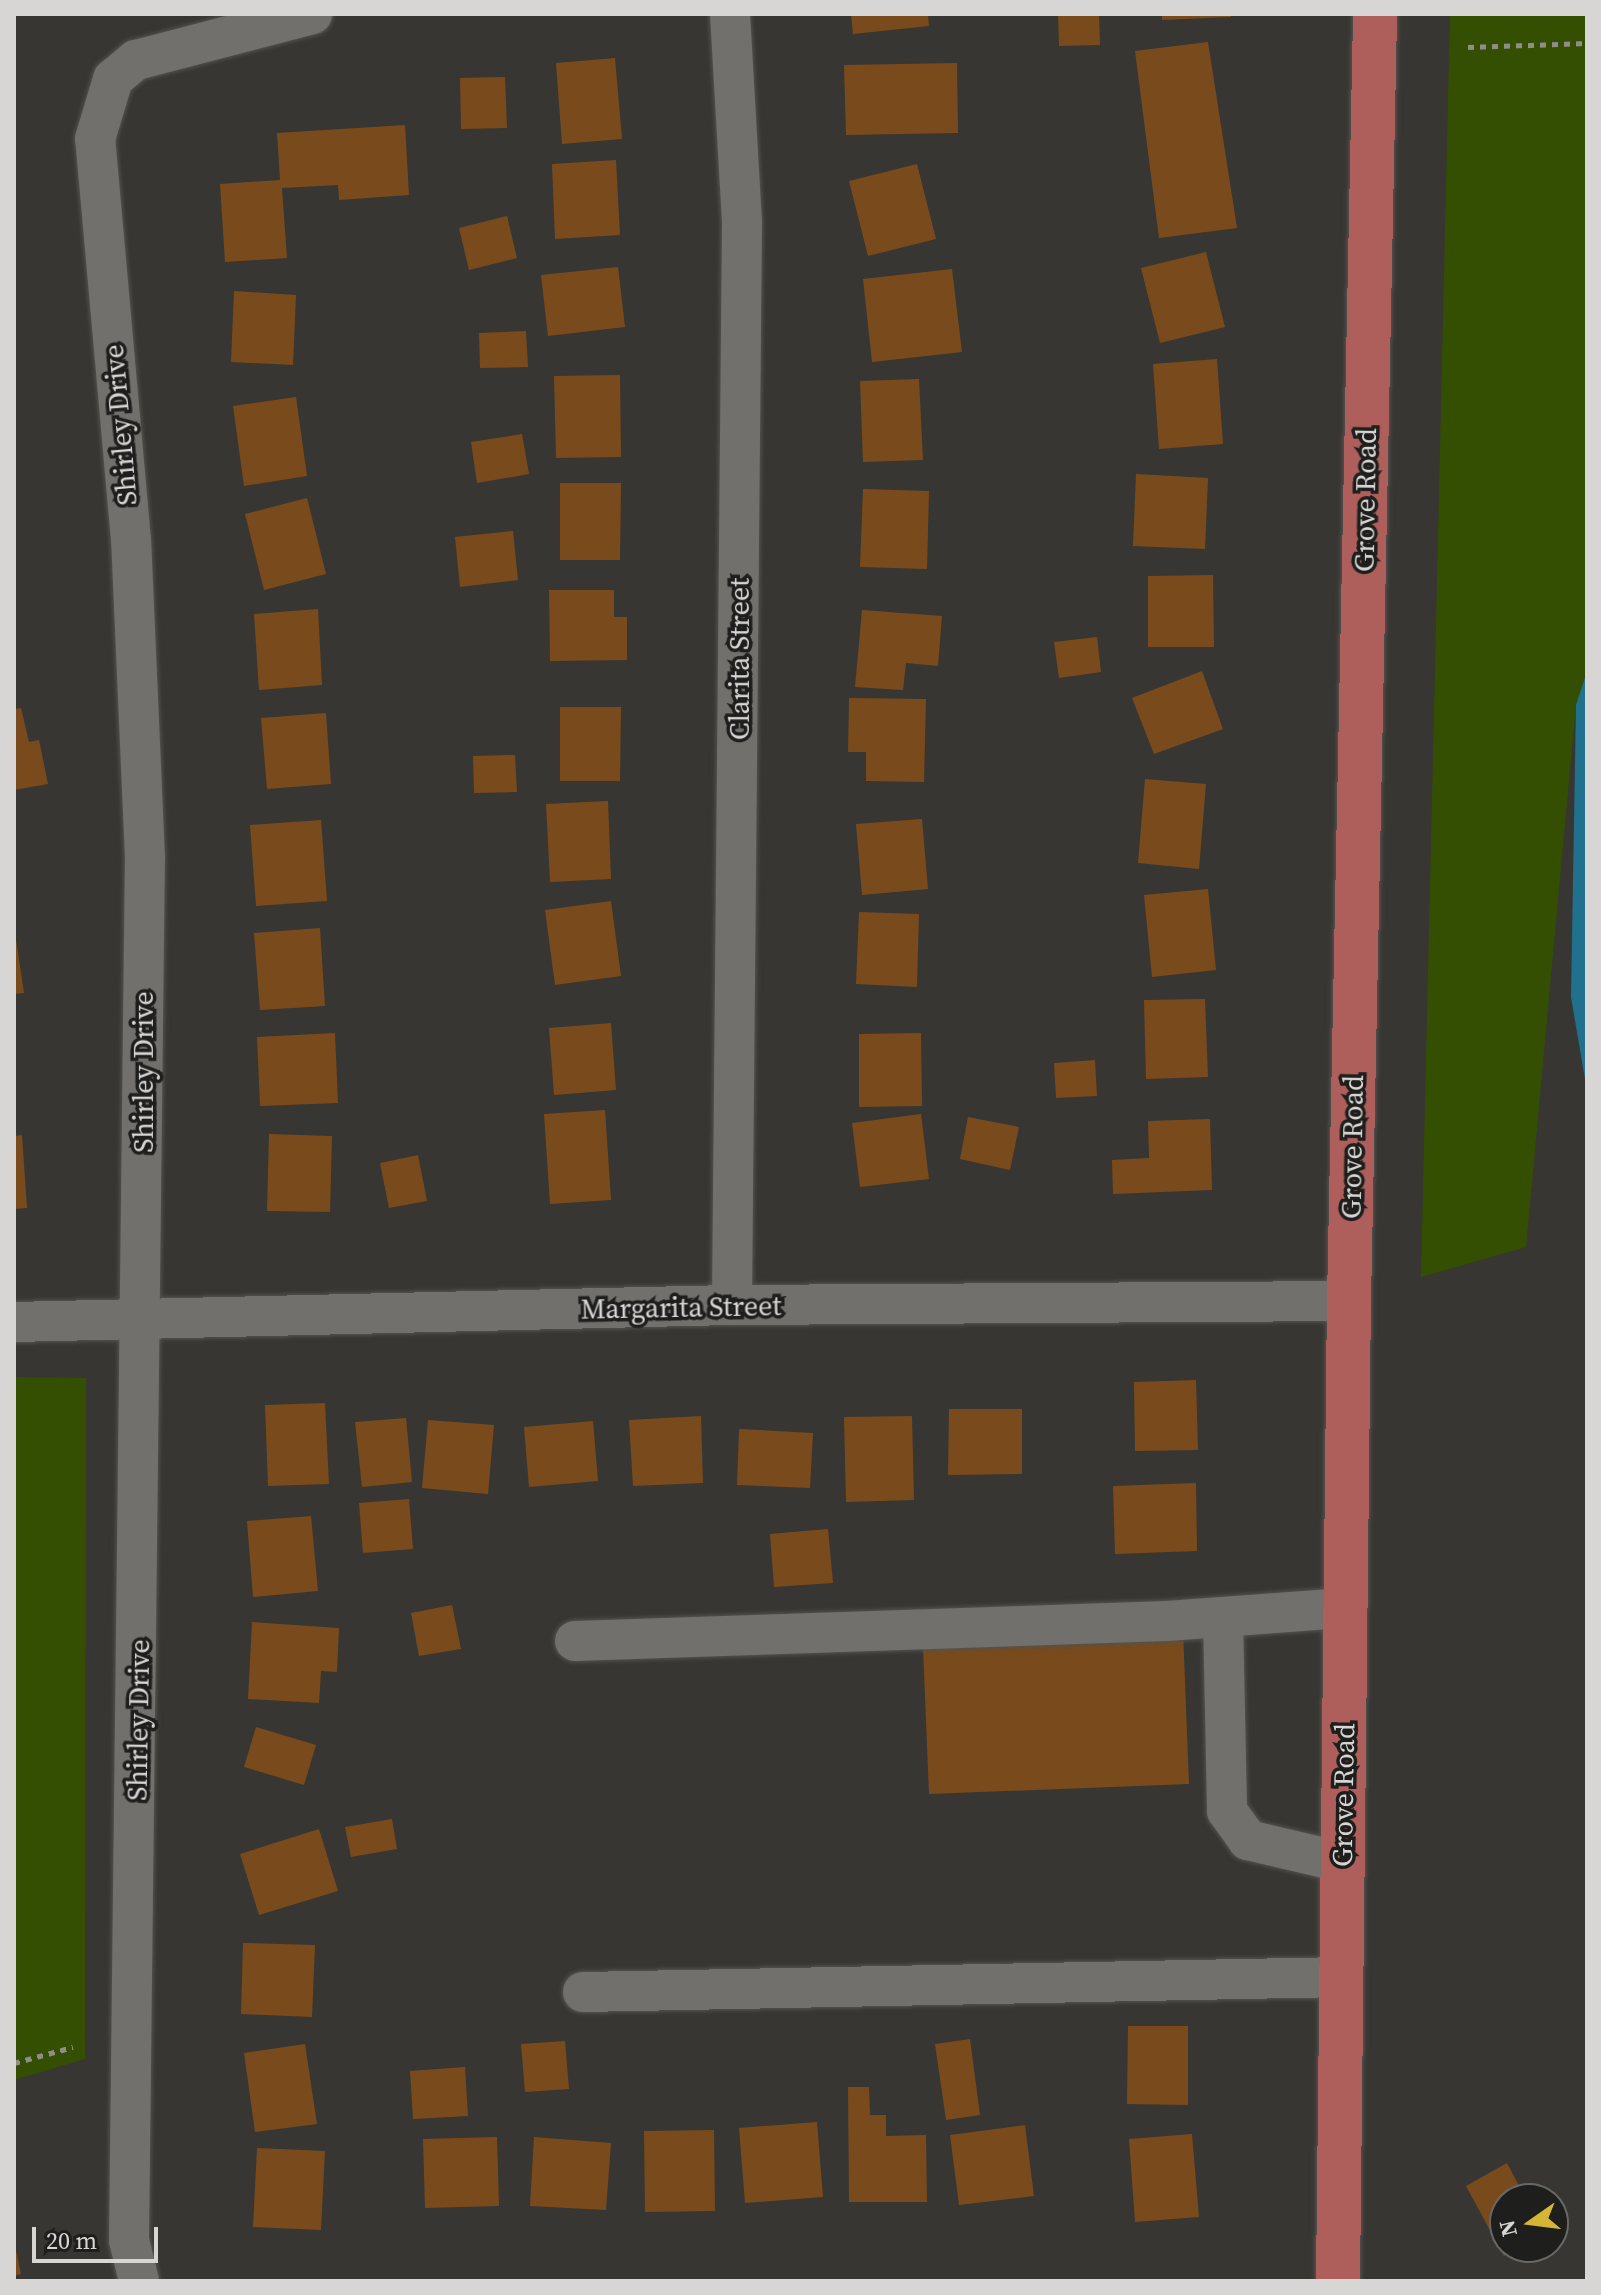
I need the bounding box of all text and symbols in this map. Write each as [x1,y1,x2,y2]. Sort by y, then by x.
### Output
street label: Shirley Drive [96,343,144,507]
street label: Grove Road [1347,428,1383,572]
street label: Clarita Street [722,578,756,740]
street label: Shirley Drive [126,991,160,1153]
street label: Grove Road [1334,1075,1370,1219]
street label: Margarita Street [580,1288,782,1326]
street label: Shirley Drive [120,1639,156,1801]
street label: Grove Road [1325,1723,1361,1867]
north arrow [1489,2183,1569,2263]
scale bar [36,2211,162,2261]
text: N [1491,2217,1524,2240]
text: 20 m [46,2224,97,2257]

